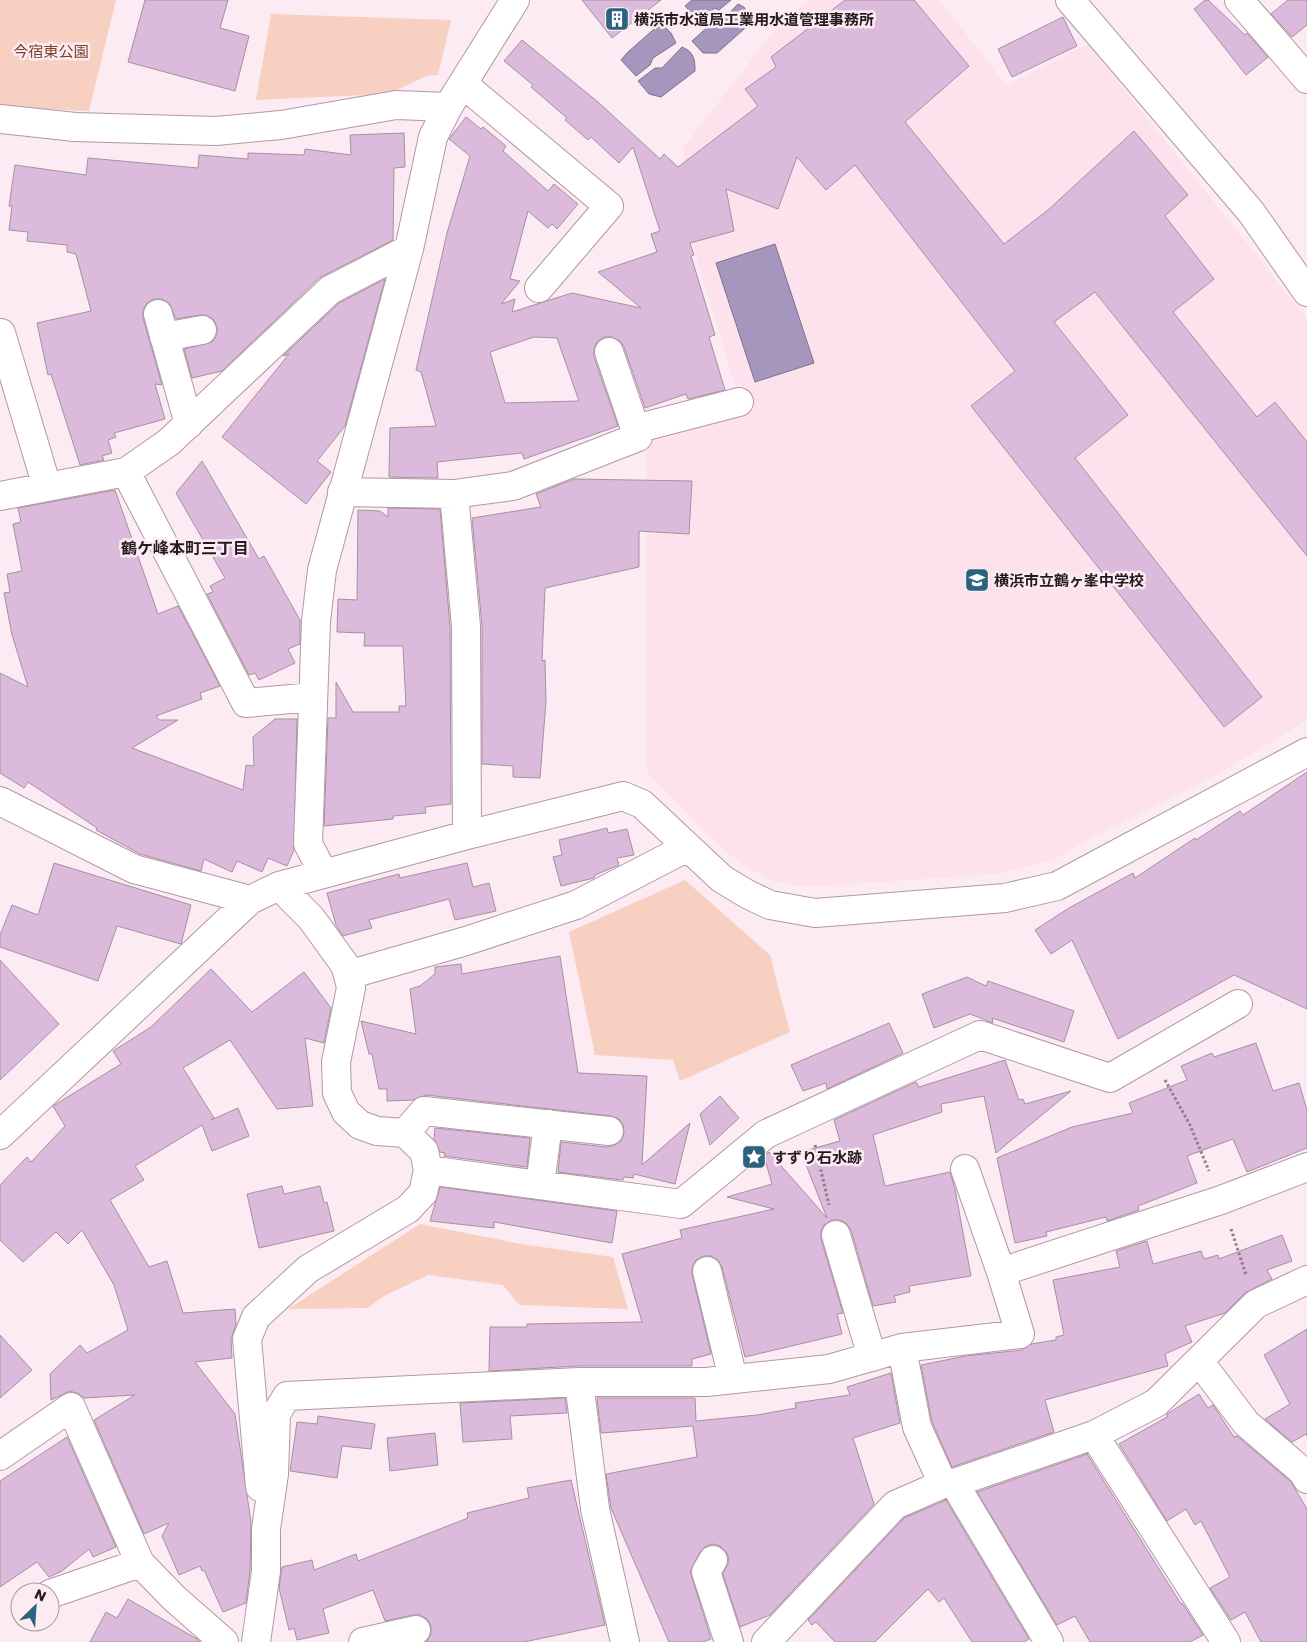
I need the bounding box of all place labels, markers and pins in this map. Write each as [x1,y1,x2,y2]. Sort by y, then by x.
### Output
building icon: 横浜市水道局工業用水道管理事務所 [604,6,630,32]
place label: 横浜市水道局工業用水道管理事務所 [634,9,874,30]
school or university icon: 横浜市立鶴ヶ峯中学校 [964,567,990,593]
place label: 横浜市立鶴ヶ峯中学校 [994,570,1144,591]
place icon: すずり石水跡 [741,1144,767,1170]
place label: すずり石水跡 [772,1147,862,1168]

